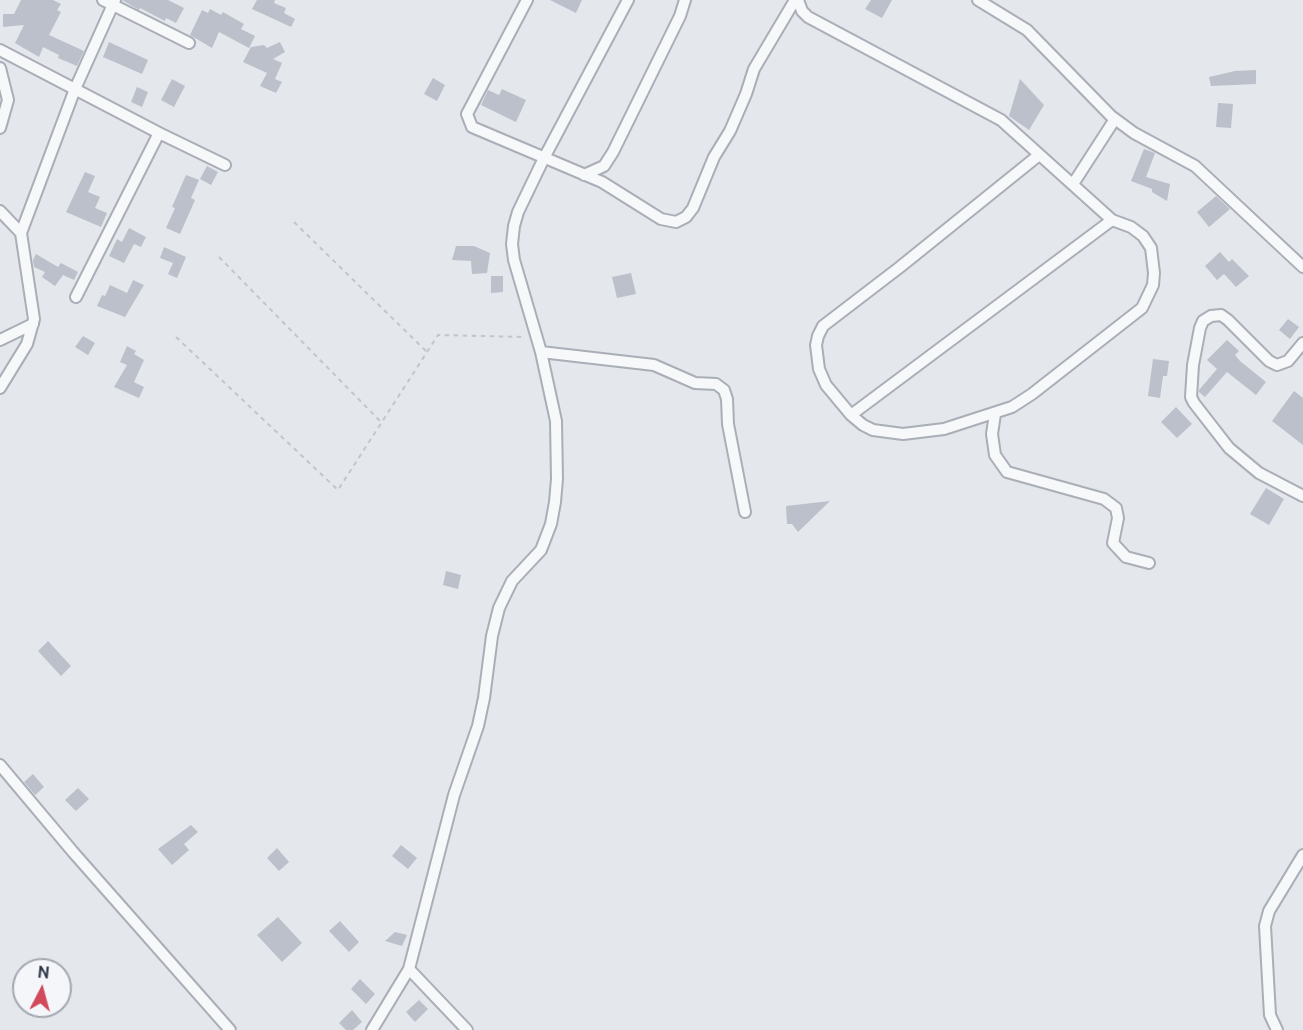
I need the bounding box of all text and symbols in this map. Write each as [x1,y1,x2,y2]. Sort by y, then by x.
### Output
north arrow [12,958,72,1018]
text: N [37,963,51,982]

